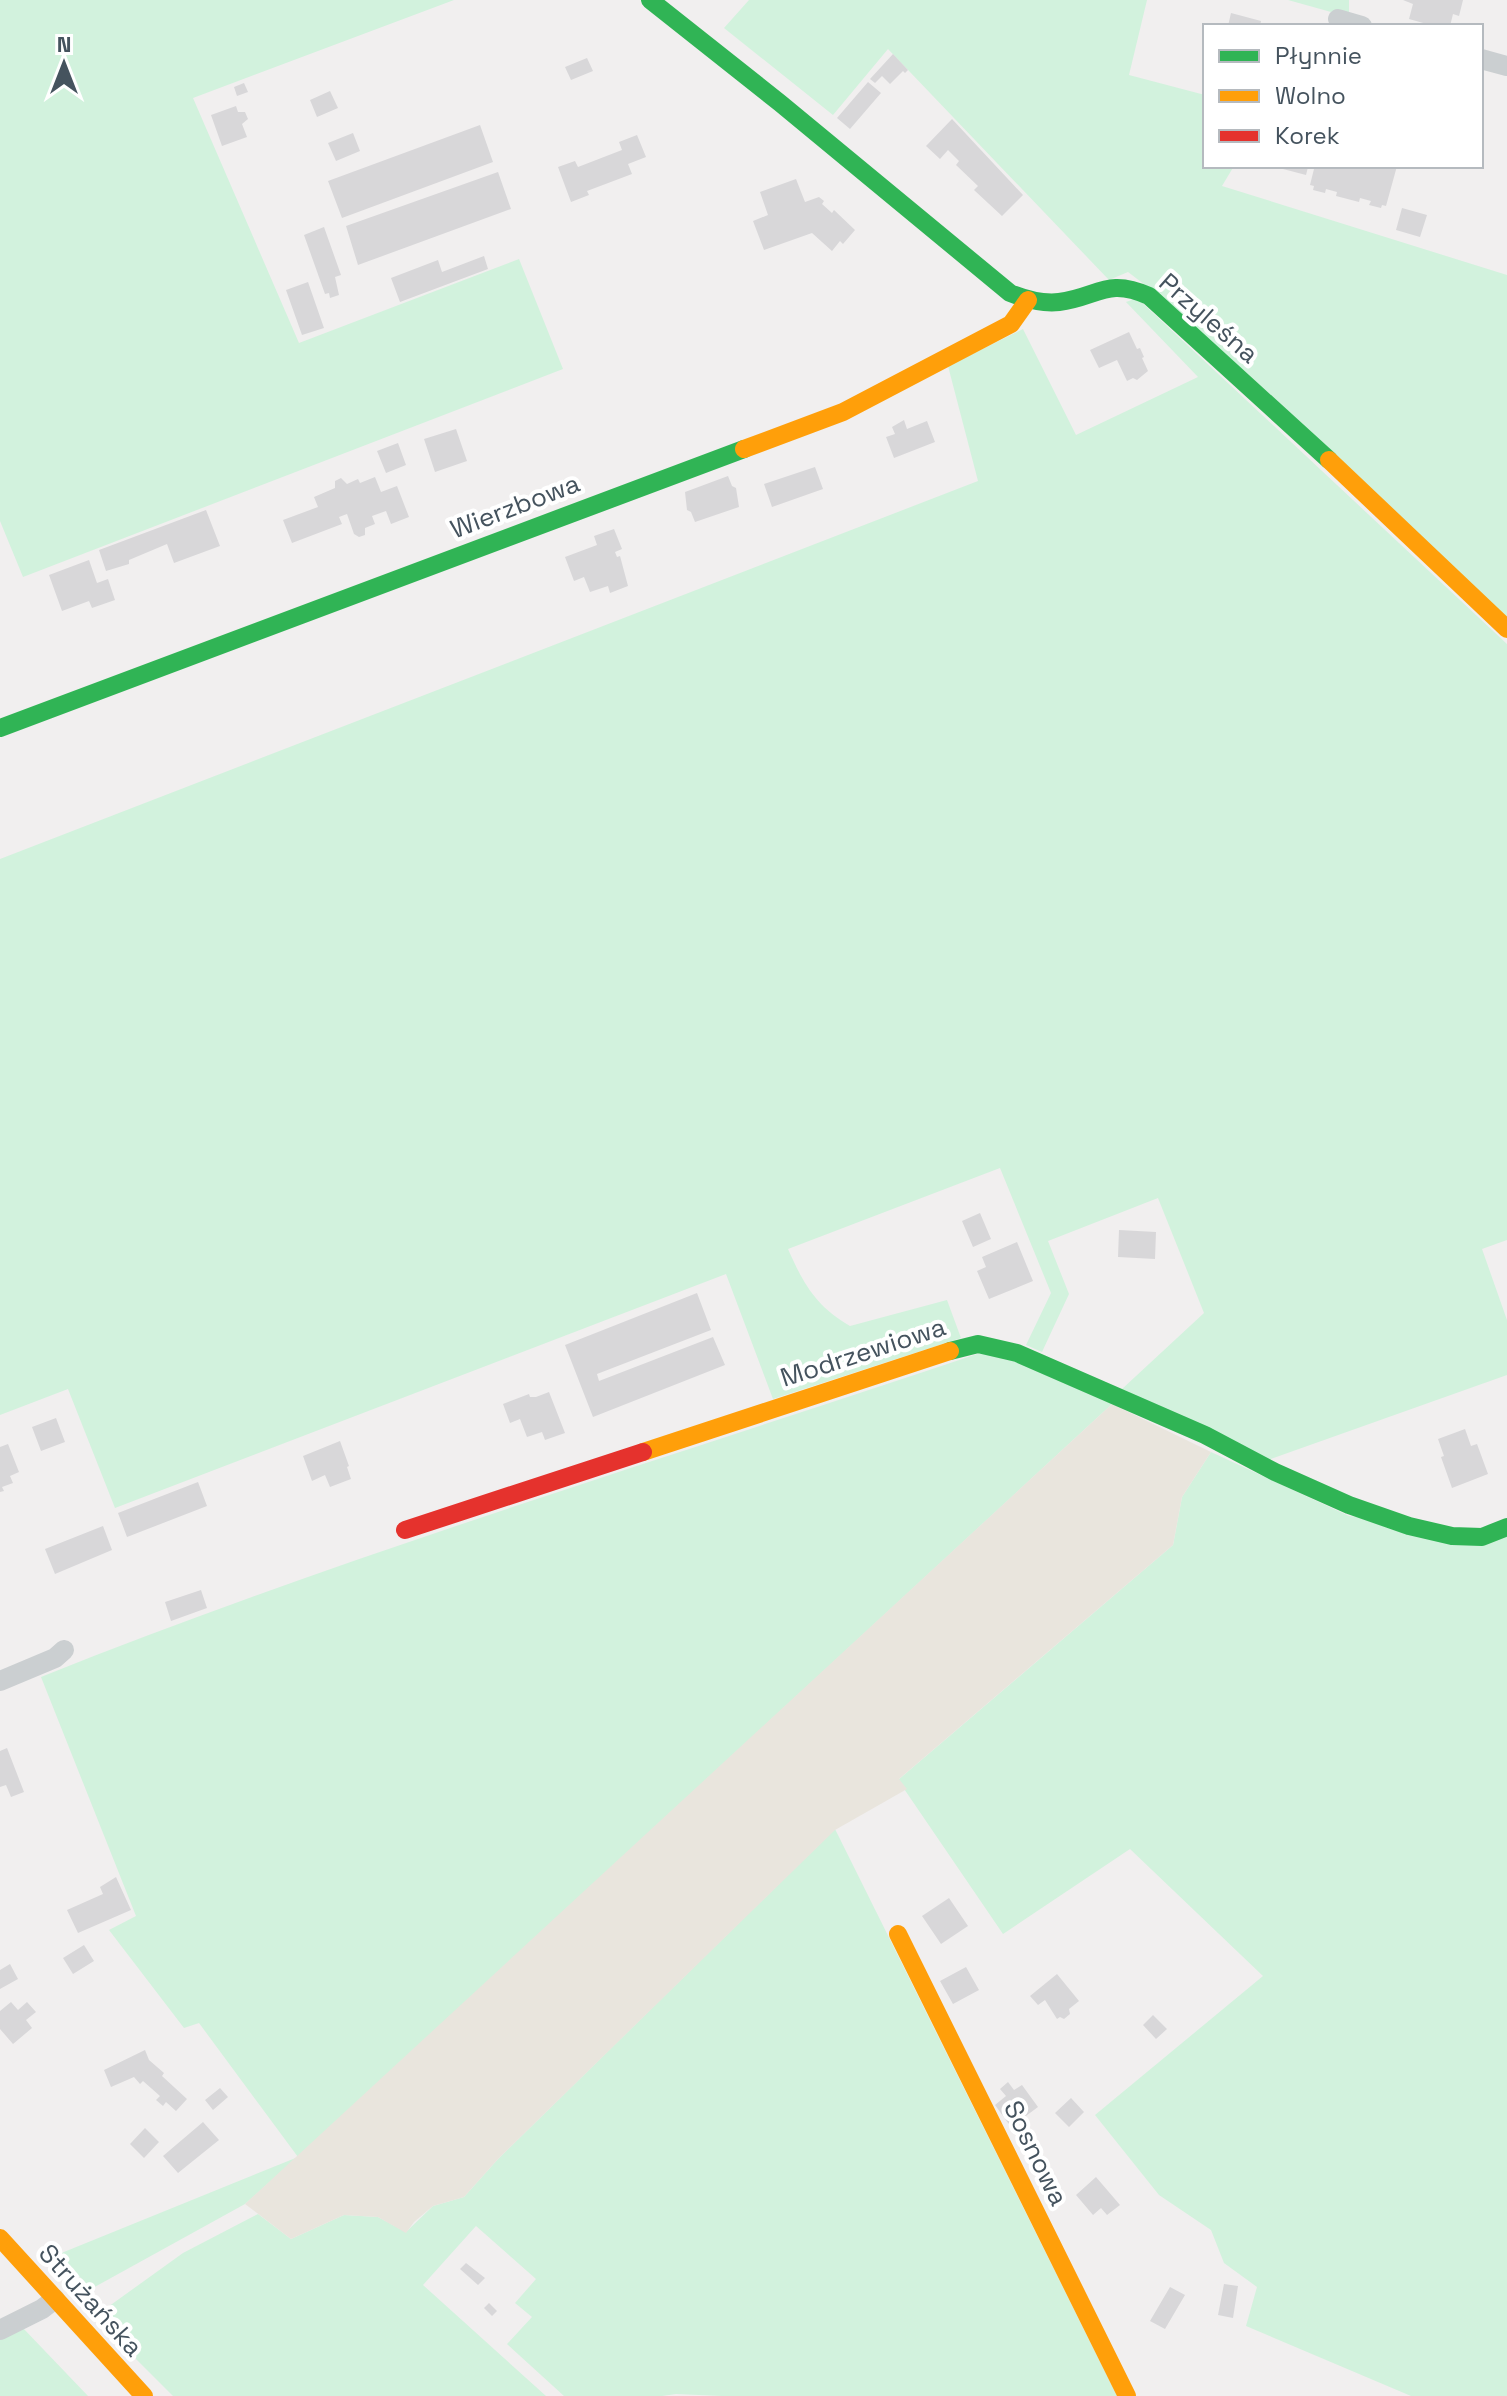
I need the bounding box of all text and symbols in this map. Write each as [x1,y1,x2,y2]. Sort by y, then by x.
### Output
north arrow [24,24,104,104]
legend [1203,24,1483,168]
text: N [57,30,71,58]
text: Płynnie [1275,40,1362,71]
text: Wolno [1275,80,1346,111]
text: Korek [1275,120,1340,151]
street label: Przyleśna [1152,265,1266,371]
street label: Wierzbowa [445,466,585,546]
street label: Modrzewiowa [776,1309,950,1395]
street label: Sosnowa [996,2095,1076,2211]
street label: Strużańska [31,2236,151,2364]

